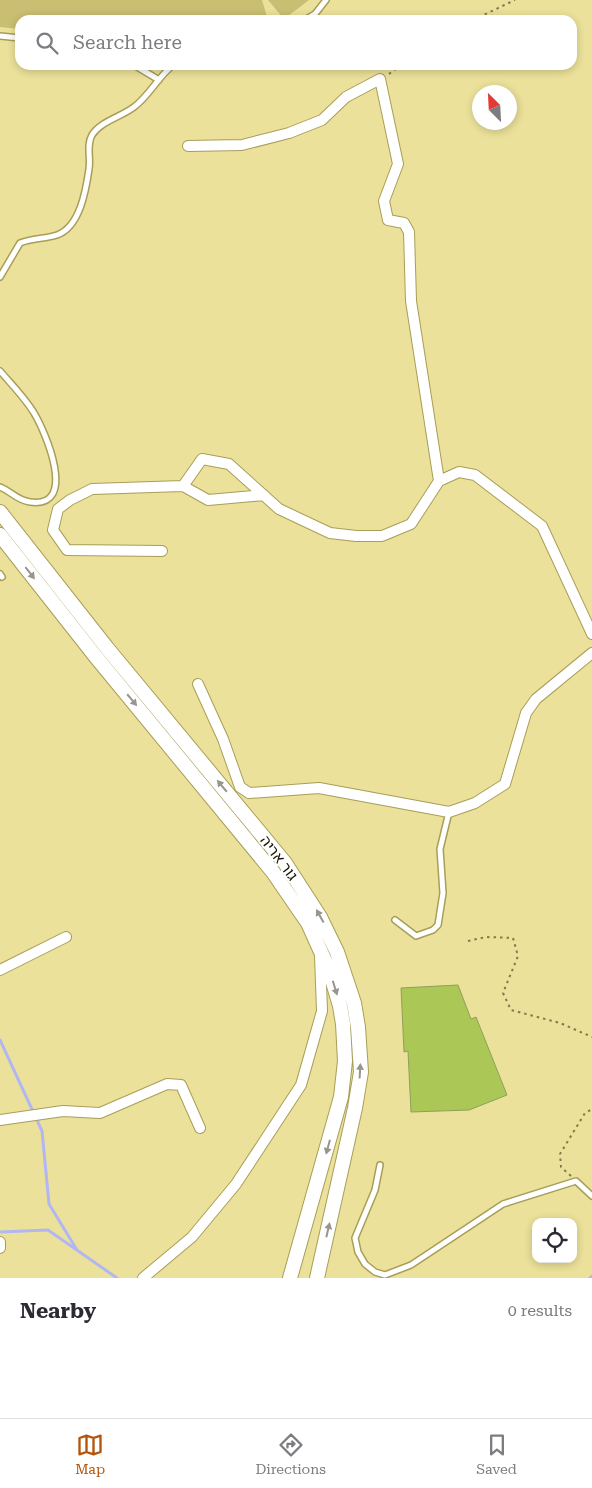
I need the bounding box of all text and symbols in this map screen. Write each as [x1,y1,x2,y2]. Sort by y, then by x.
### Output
search box [15,15,577,70]
icon: search [33,29,61,57]
text: Search here [73,31,182,54]
north arrow [472,85,517,130]
one-way arrow [25,566,35,580]
one-way arrow [126,693,137,706]
one-way arrow [217,780,228,793]
street label: גור אריה [256,832,302,884]
one-way arrow [315,909,324,923]
one-way arrow [331,981,339,996]
one-way arrow [356,1063,364,1079]
one-way arrow [323,1140,331,1155]
map controls [532,1218,577,1263]
button: locate [532,1218,577,1263]
one-way arrow [324,1223,332,1238]
text: Nearby [20,1299,96,1323]
text: 0 results [508,1301,572,1320]
tab: Map [75,1431,105,1477]
tab: Directions [255,1431,326,1477]
tab: Saved [476,1431,517,1477]

